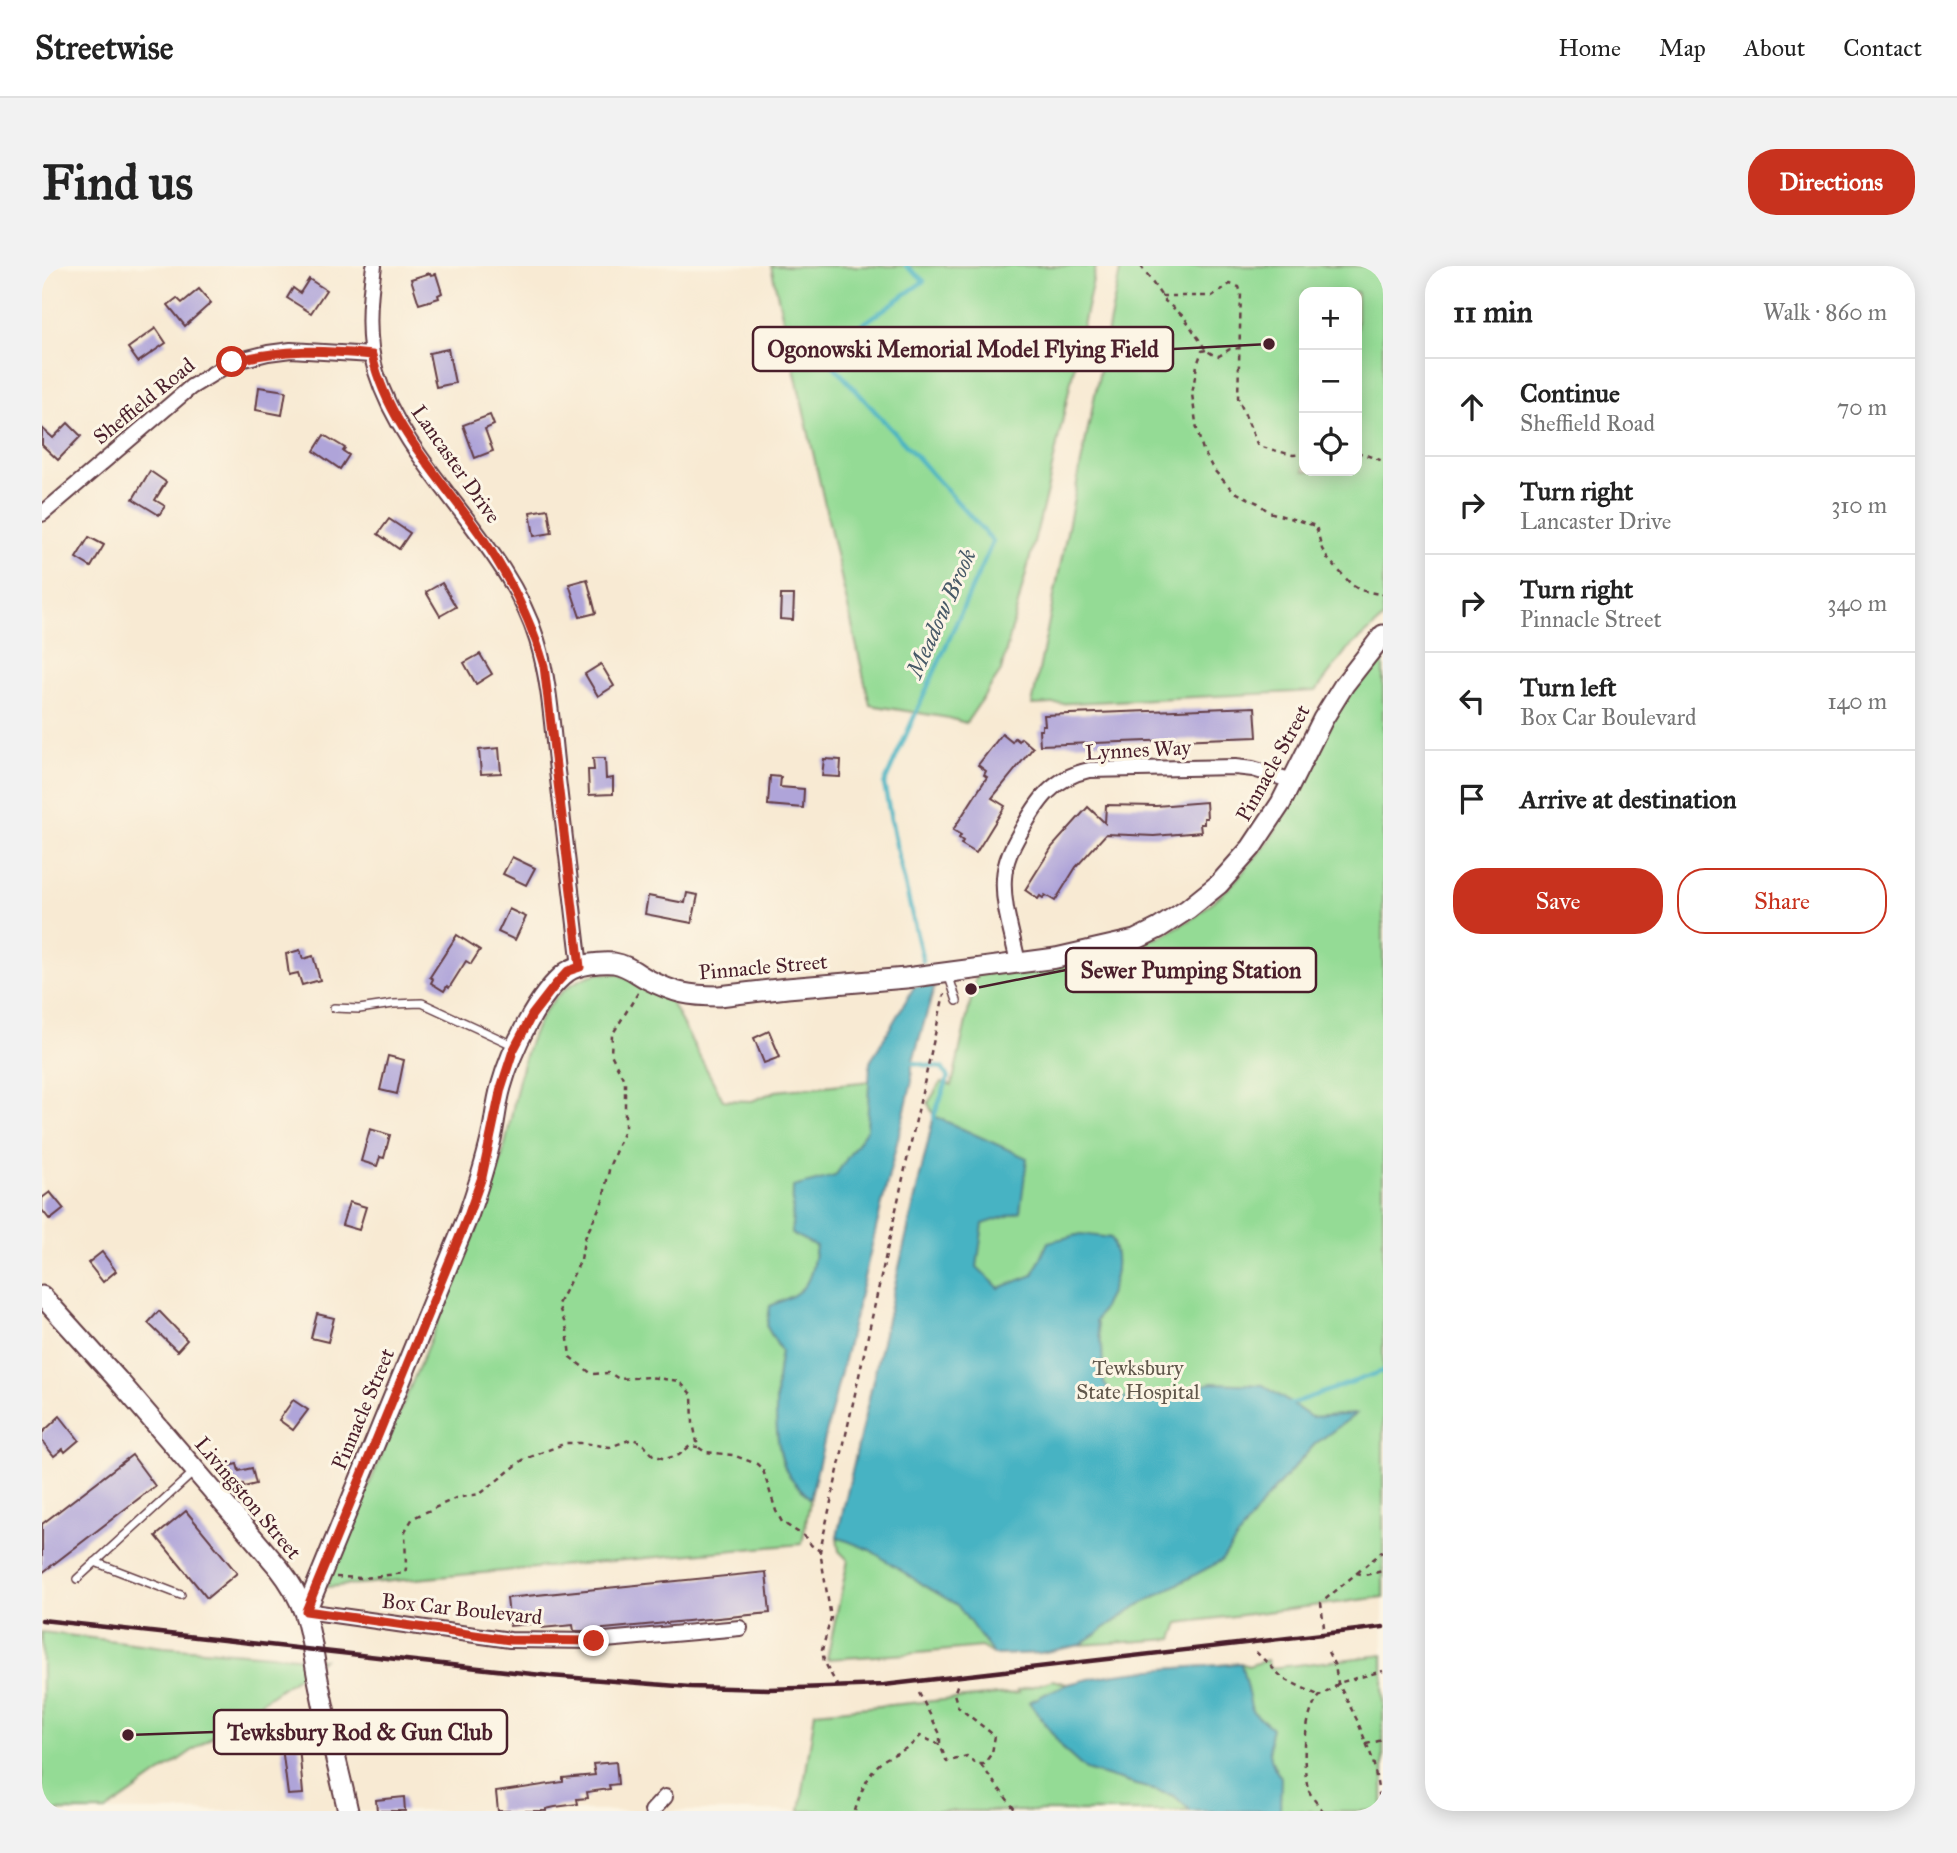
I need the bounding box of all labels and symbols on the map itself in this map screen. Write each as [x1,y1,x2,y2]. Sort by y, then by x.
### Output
callout: Ogonowski Memorial Model Flying Field [753,327,1173,371]
text: Ogonowski Memorial Model Flying Field [767,335,1159,364]
route start [216,346,247,377]
street label: Sheffield Road [88,352,200,450]
street label: Lancaster Drive [406,400,506,528]
water label: Meadow Brook [899,544,982,683]
street label: Pinnacle Street [1230,700,1316,826]
street label: Lynnes Way [1084,734,1193,766]
street label: Pinnacle Street [697,948,829,986]
callout: Sewer Pumping Station [1066,948,1316,992]
text: Sewer Pumping Station [1080,956,1302,985]
street label: Pinnacle Street [326,1344,400,1474]
park label: Tewksbury State Hospital [1076,1355,1200,1405]
street label: Livingston Street [189,1431,307,1565]
street label: Box Car Boulevard [380,1588,544,1630]
route end [578,1625,609,1656]
callout: Tewksbury Rod & Gun Club [214,1710,507,1754]
text: Tewksbury Rod & Gun Club [226,1718,493,1747]

